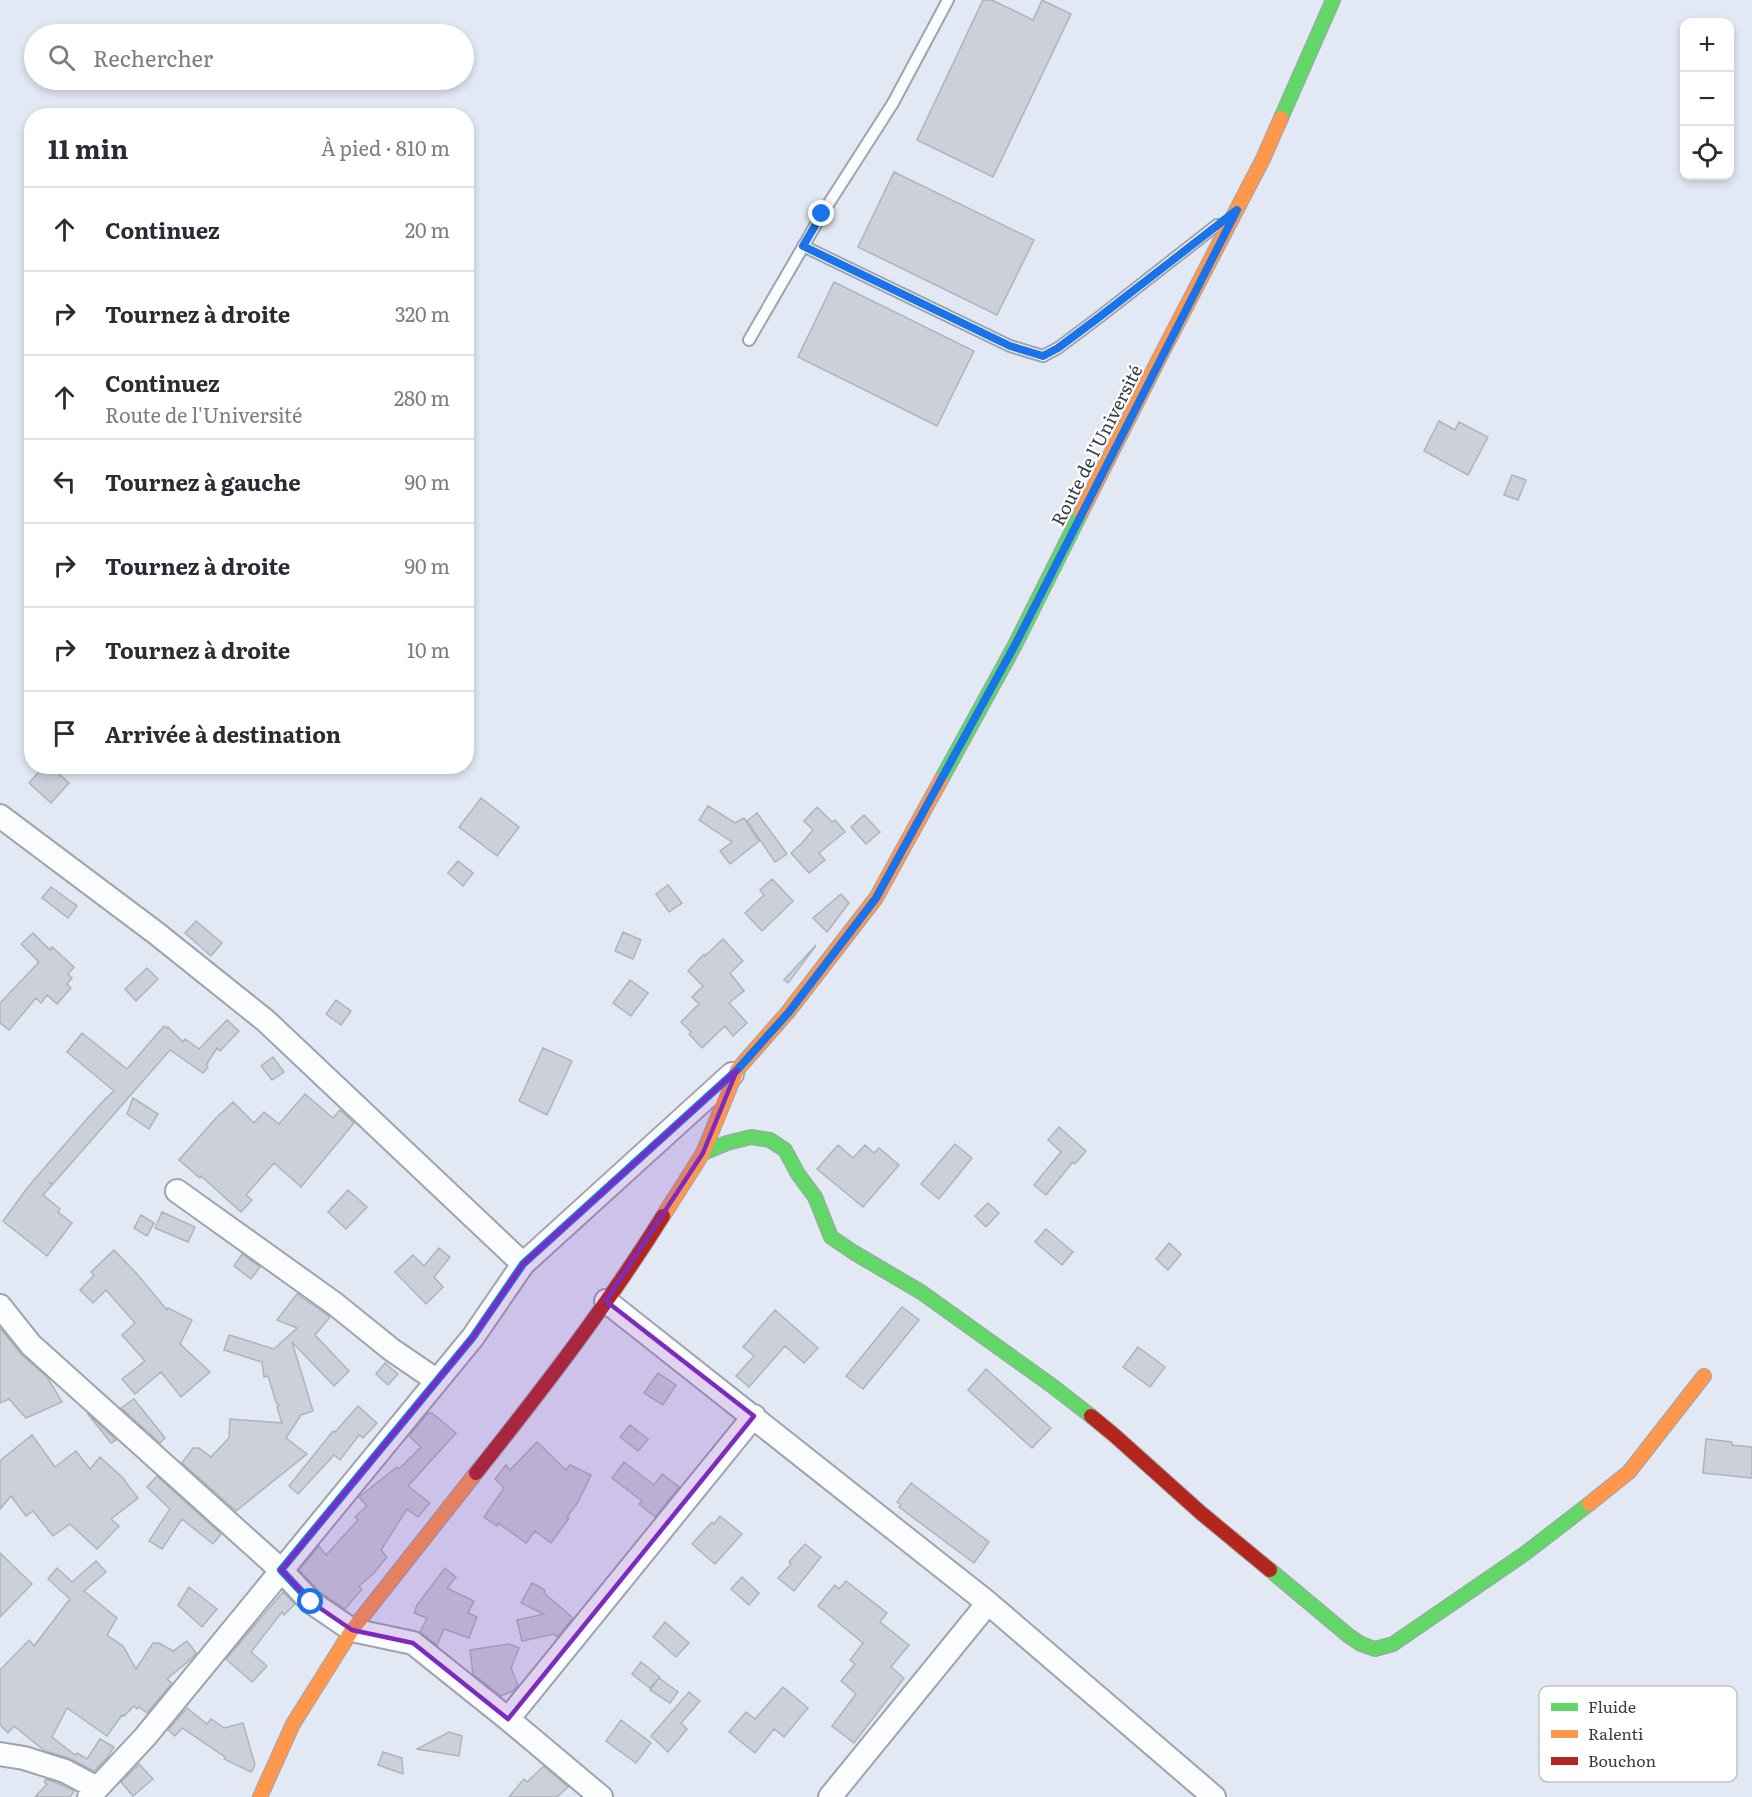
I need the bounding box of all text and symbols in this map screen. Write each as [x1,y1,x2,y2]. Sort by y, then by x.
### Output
map controls [1680,18,1734,180]
button: + [1680,18,1734,72]
search box [24,24,474,90]
icon: search [45,41,78,74]
text: Rechercher [93,41,213,74]
button: − [1680,72,1734,126]
button: locate [1680,126,1734,180]
text: 11 min [48,128,128,167]
text: À pied · 810 m [321,132,450,162]
route end [808,200,834,226]
icon: ahead [48,213,81,246]
text: Continuez [105,213,220,246]
text: 20 m [405,214,450,244]
icon: right [48,297,81,330]
text: Tournez à droite [105,297,290,330]
text: 320 m [395,298,450,328]
street label: Route de l'Université [1044,360,1148,530]
text: Continuez [105,366,220,399]
icon: ahead [48,381,81,414]
text: 280 m [394,382,450,412]
text: Route de l'Université [105,399,302,429]
icon: left [48,465,81,498]
text: Tournez à gauche [105,465,301,498]
text: 90 m [405,466,450,496]
icon: right [48,549,81,582]
text: Tournez à droite [105,549,290,582]
text: 90 m [405,550,450,580]
icon: right [48,633,81,666]
text: Tournez à droite [105,633,290,666]
text: 10 m [407,634,450,664]
icon: arrive [48,717,81,750]
text: Arrivée à destination [105,717,341,750]
route start [297,1588,323,1614]
legend [1539,1686,1737,1782]
text: Fluide [1588,1694,1636,1718]
text: Ralenti [1588,1721,1643,1745]
text: Bouchon [1588,1748,1657,1772]

